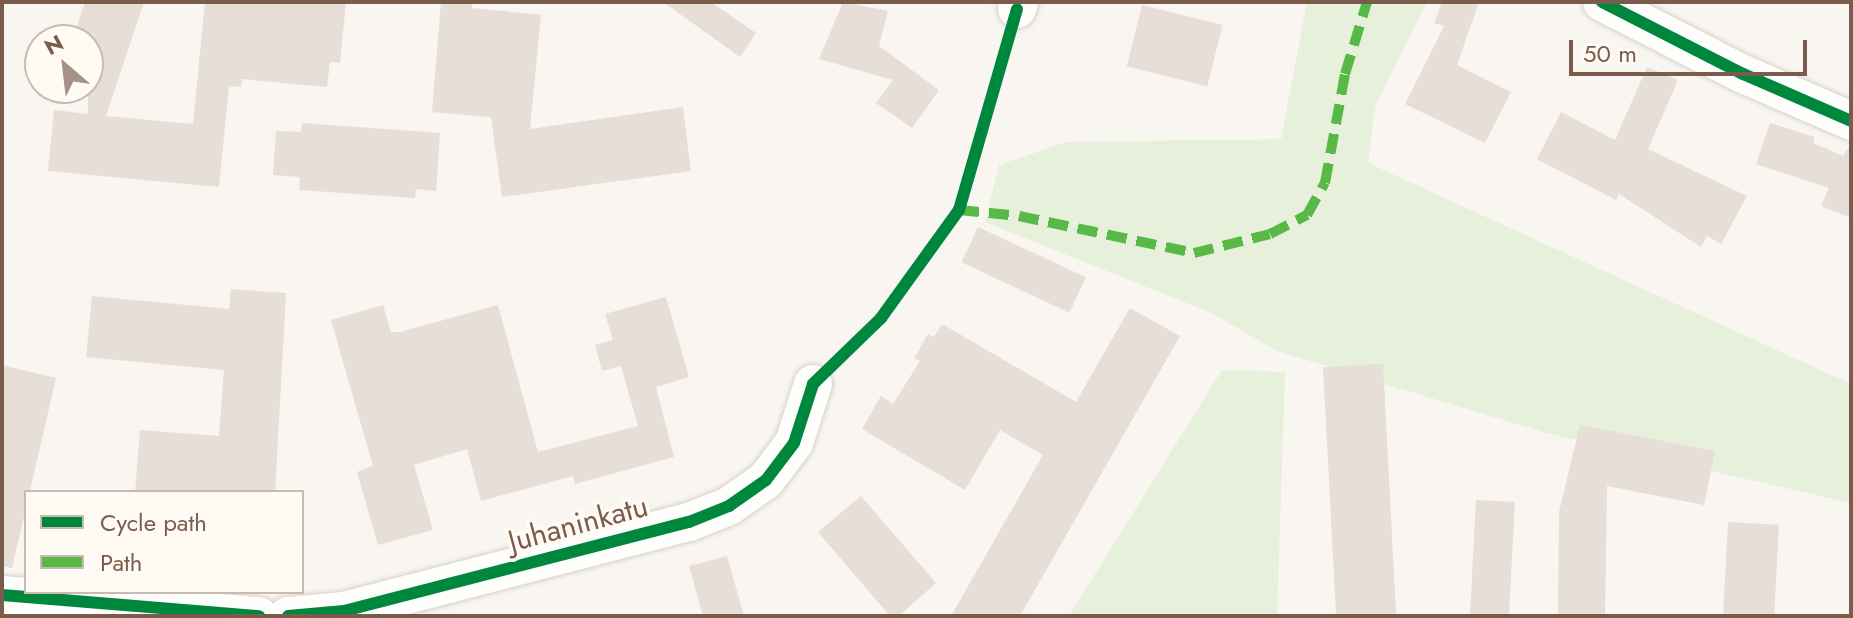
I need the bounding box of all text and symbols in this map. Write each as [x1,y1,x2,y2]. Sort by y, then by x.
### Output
north arrow [24,24,104,104]
scale bar [1573,24,1811,74]
text: N [38,26,69,63]
text: 50 m [1583,36,1637,71]
street label: Juhaninkatu [504,488,652,560]
legend [24,490,304,594]
text: Cycle path [100,505,207,540]
text: Path [100,545,142,580]

